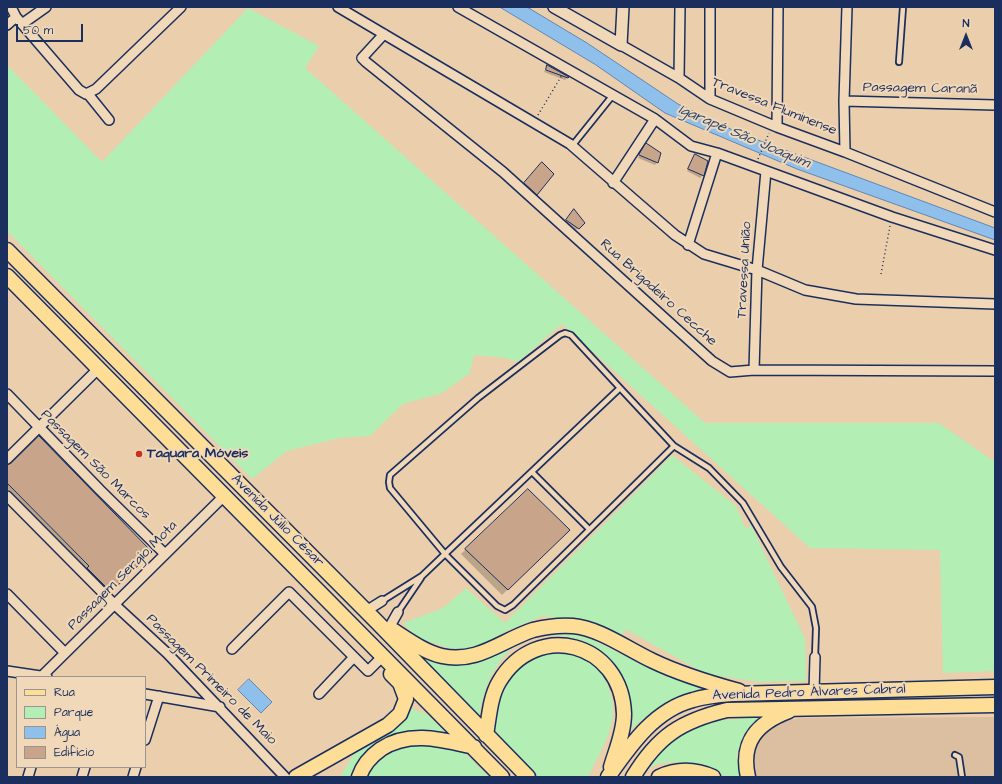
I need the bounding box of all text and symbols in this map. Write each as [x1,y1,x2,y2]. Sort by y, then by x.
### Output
scale bar [18,16,85,42]
north arrow [946,16,986,56]
text: N [963,16,969,31]
text: 50 m [23,22,53,39]
street label: Travessa Fluminense [709,74,839,140]
street label: Passagem Caranã [863,80,977,98]
water label: Igarapé São Joaquim [676,101,812,173]
street label: Travessa União [734,221,756,319]
street label: Rua Brigadeiro Cecche [596,236,720,350]
street label: Passagem São Marcos [37,407,153,523]
place label: Taquara Móveis [147,446,248,462]
marker: Taquara Móveis [134,449,144,459]
street label: Avenida Júlio César [227,471,327,571]
street label: Passagem Sergio Mota [65,518,181,634]
street label: Passagem Primeiro de Maio [142,611,280,749]
legend [16,676,146,768]
street label: Avenida Pedro Álvares Cabral [712,681,906,705]
text: Rua [54,684,75,701]
text: Parque [54,704,93,721]
text: Água [54,724,80,741]
text: Edifício [54,744,94,761]

